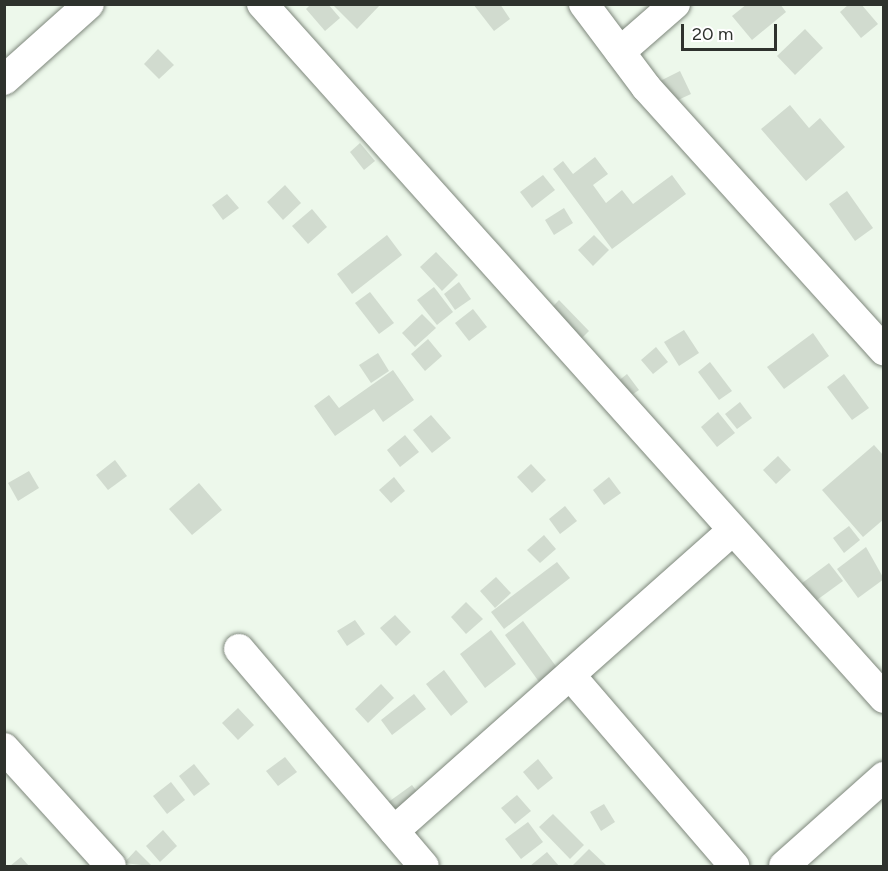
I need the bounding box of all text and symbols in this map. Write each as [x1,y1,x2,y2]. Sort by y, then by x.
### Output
scale bar [684,12,780,50]
text: 20 m [692,23,733,45]

